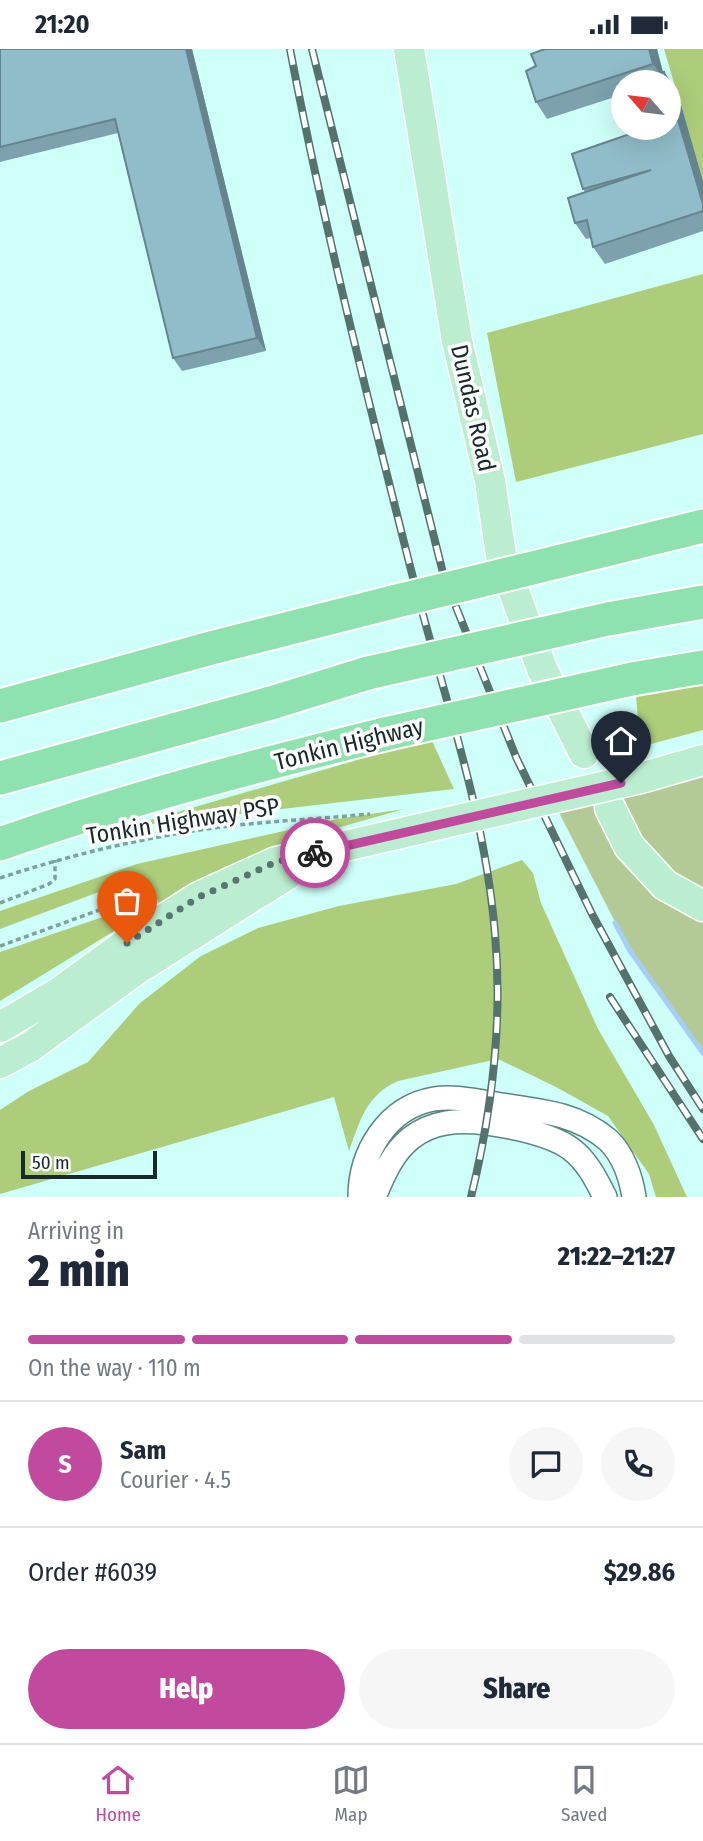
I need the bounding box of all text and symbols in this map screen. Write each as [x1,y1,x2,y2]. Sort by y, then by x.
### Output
text: 21:20 [35,9,90,40]
north arrow [611,70,681,140]
map controls [611,70,681,140]
street label: Dundas Road [445,342,501,474]
pin [591,711,651,783]
street label: Tonkin Highway [272,712,427,776]
icon: home [602,722,640,760]
street label: Tonkin Highway PSP [85,792,281,850]
courier [280,818,350,888]
icon: bike [296,834,334,872]
pin [97,871,157,943]
icon: bag [108,882,146,920]
scale bar [21,1148,158,1180]
text: 50 m [32,1151,70,1174]
text: Arriving in [28,1217,124,1245]
text: 21:22–21:27 [558,1241,675,1272]
text: 2 min [28,1243,130,1298]
text: On the way · 110 m [28,1354,201,1382]
button: chat [509,1427,583,1501]
button: phone [601,1427,675,1501]
text: Sam [120,1435,166,1466]
text: S [58,1449,72,1480]
text: Courier · 4.5 [120,1466,231,1494]
text: Order #6039 [28,1557,157,1588]
text: $29.86 [604,1557,675,1588]
button: Help [28,1649,345,1729]
button: Share [359,1649,675,1729]
tab: Home [96,1761,141,1826]
tab: Map [332,1761,370,1826]
tab: Saved [561,1761,607,1826]

